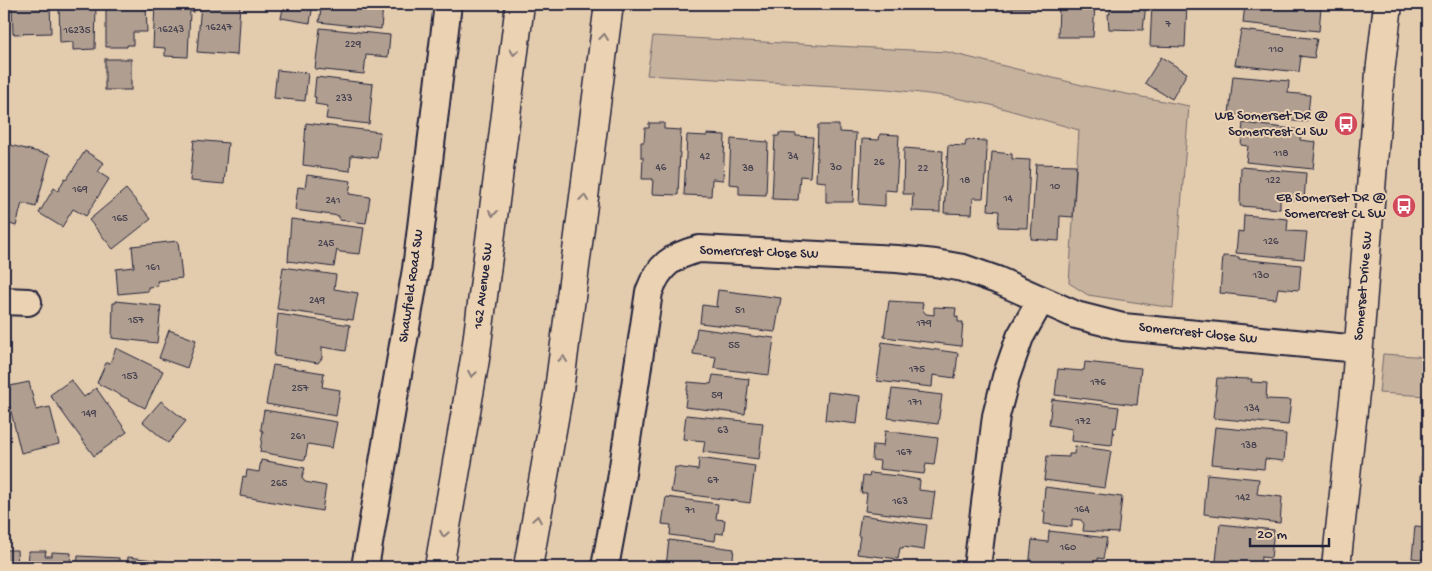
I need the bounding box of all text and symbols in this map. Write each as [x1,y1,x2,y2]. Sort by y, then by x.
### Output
house number: 7 [1164,19,1171,31]
house number: 16247 [205,22,232,34]
house number: 16243 [157,24,184,36]
house number: 16235 [63,25,91,37]
one-way arrow [599,32,609,41]
house number: 229 [345,39,362,51]
house number: 110 [1267,44,1284,56]
one-way arrow [509,48,520,56]
house number: 233 [336,93,353,105]
place label: WB Somerset DR @ Somercrest CI SW [1215,108,1328,141]
bus stop icon: WB Somerset DR @ Somercrest CI SW [1333,111,1359,137]
house number: 118 [1273,148,1288,160]
house number: 42 [700,151,711,163]
house number: 34 [787,151,799,163]
house number: 26 [874,157,885,169]
house number: 46 [656,162,667,174]
house number: 30 [829,162,842,174]
house number: 38 [741,163,754,175]
house number: 22 [918,163,929,175]
house number: 18 [959,175,970,187]
house number: 122 [1264,175,1281,187]
house number: 10 [1049,181,1060,193]
house number: 169 [71,184,88,196]
place label: EB Somerset DR @ Somercrest CL SW [1276,190,1386,223]
one-way arrow [578,193,589,201]
house number: 14 [1002,193,1014,205]
bus stop icon: EB Somerset DR @ Somercrest CL SW [1391,193,1417,219]
house number: 241 [325,195,341,207]
one-way arrow [488,210,499,218]
house number: 165 [111,213,128,225]
street label: Shawfield Road SW [396,228,428,344]
street label: Somerset Drive SW [1351,231,1377,341]
house number: 126 [1262,236,1279,248]
house number: 245 [318,238,334,250]
street label: 162 Avenue SW [470,242,498,331]
street label: Somercrest Close SW [699,242,819,264]
house number: 161 [145,262,160,274]
house number: 130 [1252,270,1269,282]
house number: 249 [309,295,326,307]
house number: 51 [735,305,745,317]
house number: 157 [127,315,144,327]
house number: 179 [915,318,932,330]
street label: Somercrest Close SW [1138,319,1258,349]
house number: 55 [728,340,740,352]
one-way arrow [557,355,568,363]
house number: 175 [908,364,925,376]
one-way arrow [467,370,477,379]
house number: 153 [121,371,138,383]
house number: 176 [1089,377,1106,389]
house number: 257 [292,383,309,395]
house number: 59 [711,390,723,402]
house number: 171 [907,397,922,409]
house number: 134 [1243,403,1260,415]
house number: 149 [80,408,97,420]
house number: 172 [1074,416,1091,428]
house number: 63 [717,425,729,437]
house number: 261 [290,431,306,443]
house number: 138 [1240,440,1257,452]
house number: 167 [895,447,912,459]
house number: 67 [707,475,719,487]
house number: 265 [271,478,288,490]
house number: 142 [1234,492,1251,504]
house number: 163 [891,496,908,508]
house number: 164 [1073,504,1090,516]
house number: 71 [684,505,695,517]
one-way arrow [531,515,541,524]
scale bar [1250,516,1328,548]
text: 20 m [1257,526,1287,544]
one-way arrow [440,530,450,539]
house number: 160 [1059,542,1076,554]

